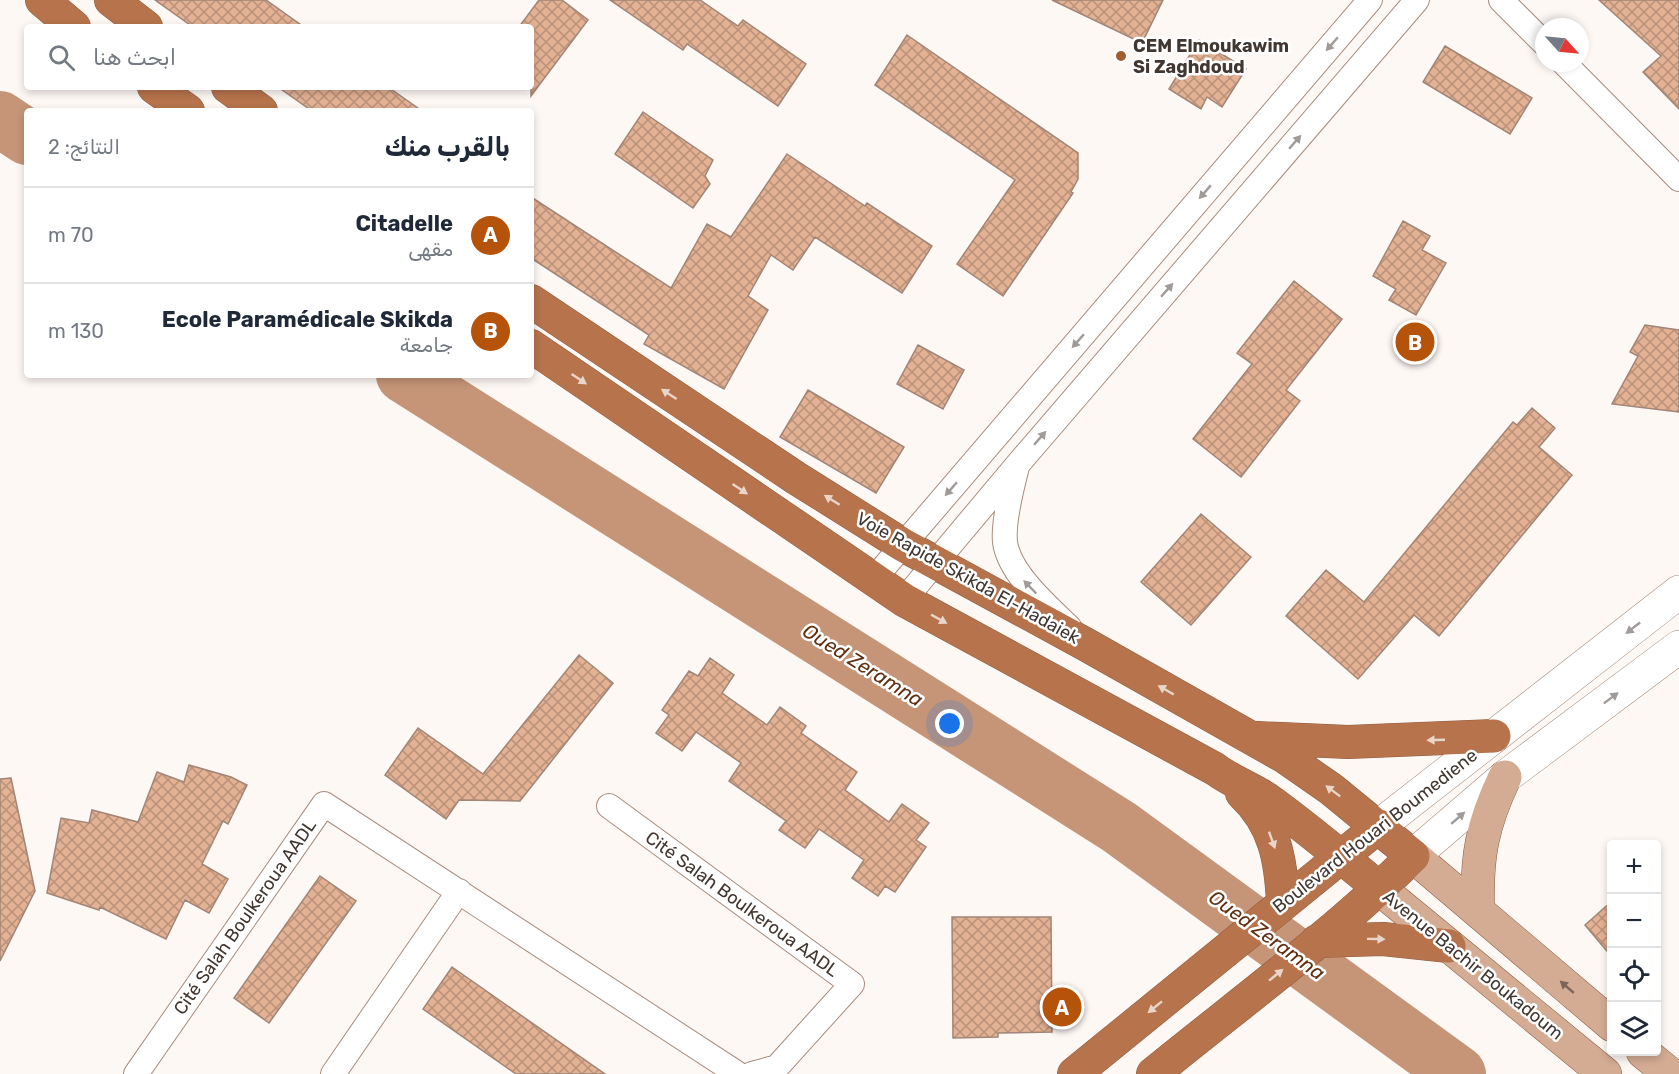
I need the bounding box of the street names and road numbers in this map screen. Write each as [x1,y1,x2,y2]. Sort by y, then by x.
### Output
street label: Voie Rapide Skikda El-Hadaiek [853,507,1084,649]
street label: Boulevard Houari Boumediene [1268,744,1482,918]
street label: Cité Salah Boulkeroua AADL [169,815,321,1019]
street label: Cité Salah Boulkeroua AADL [641,826,843,982]
street label: Avenue Bachir Boukadoum [1378,885,1568,1045]

